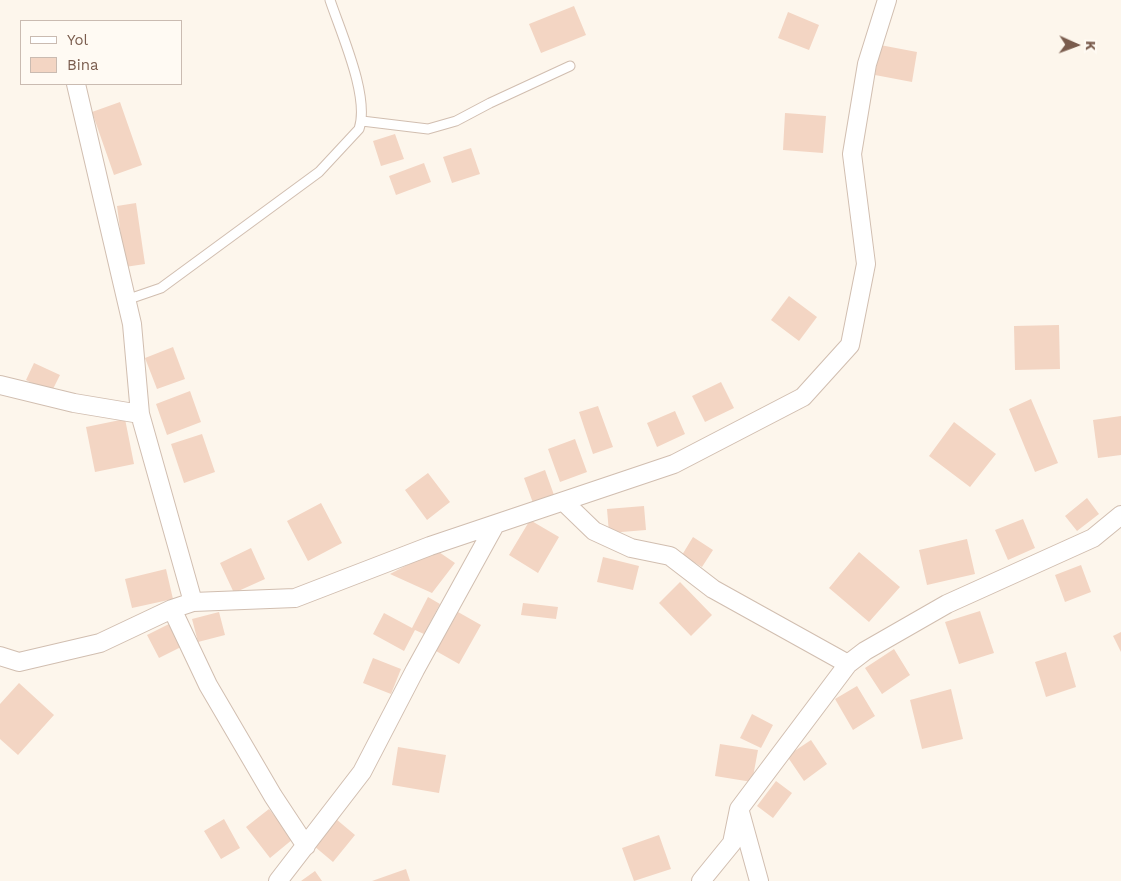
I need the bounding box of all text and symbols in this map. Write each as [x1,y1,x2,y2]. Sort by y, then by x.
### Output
legend [20,20,182,85]
north arrow [1051,20,1101,70]
text: Yol [67,31,88,49]
text: K [1083,40,1099,51]
text: Bina [67,56,99,74]

